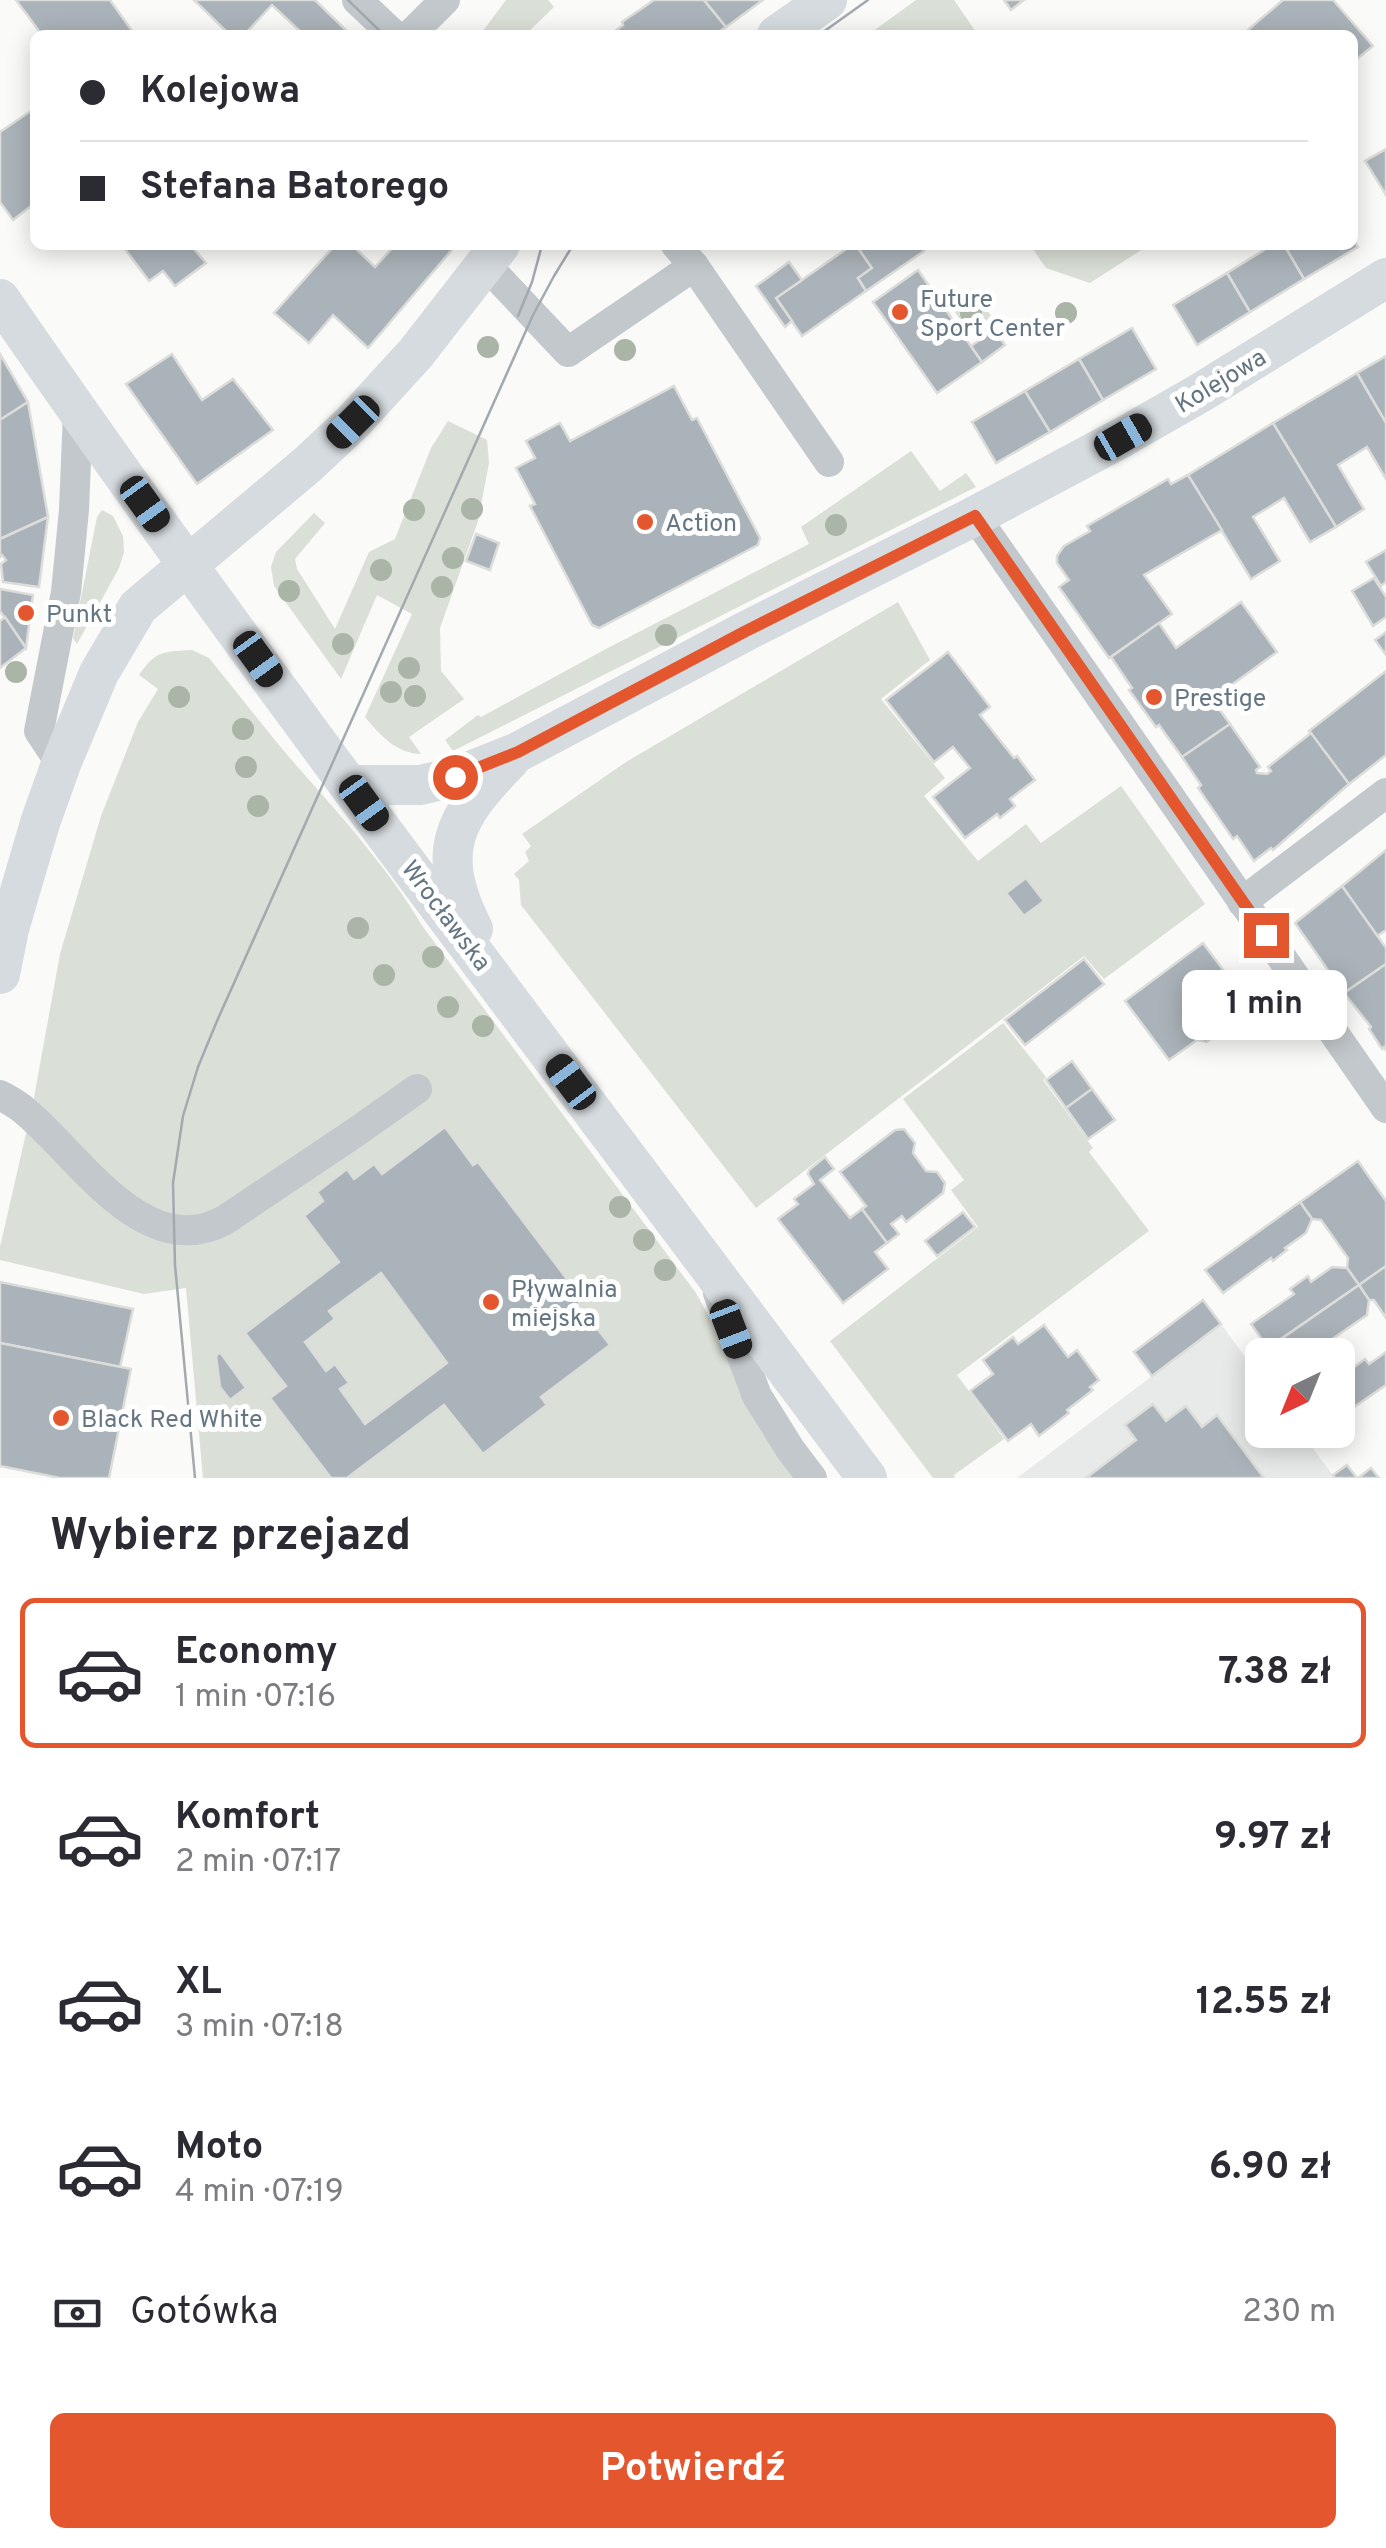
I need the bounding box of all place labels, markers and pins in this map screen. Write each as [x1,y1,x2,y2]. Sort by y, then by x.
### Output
place label: Future Sport Center [920,285,1065,346]
marker: Future Sport Center [889,301,911,323]
place label: Action [665,509,737,541]
marker: Action [634,511,656,533]
place label: Punkt [46,600,112,632]
marker: Punkt [15,602,37,624]
place label: Prestige [1174,684,1266,716]
marker: Prestige [1143,686,1165,708]
place label: Pływalnia miejska [511,1275,617,1336]
marker: Pływalnia miejska [480,1291,502,1313]
place label: Black Red White [81,1405,263,1437]
marker: Black Red White [50,1407,72,1429]

